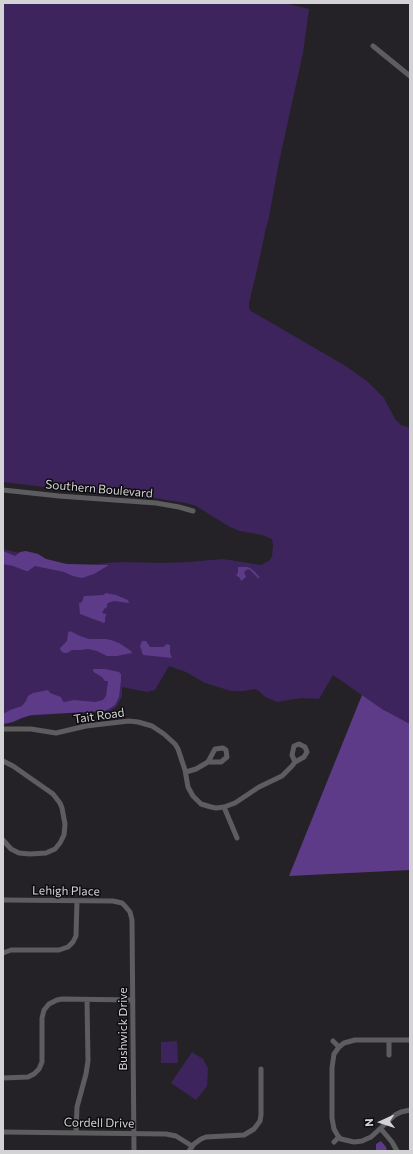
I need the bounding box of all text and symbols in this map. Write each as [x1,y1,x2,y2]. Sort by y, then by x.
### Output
street label: Southern Boulevard [45,477,153,501]
street label: Tait Road [73,705,125,727]
street label: Lehigh Place [32,883,100,899]
street label: Bushwick Drive [116,987,130,1071]
north arrow [361,1102,401,1142]
street label: Cordell Drive [64,1115,134,1131]
text: N [362,1118,375,1127]

